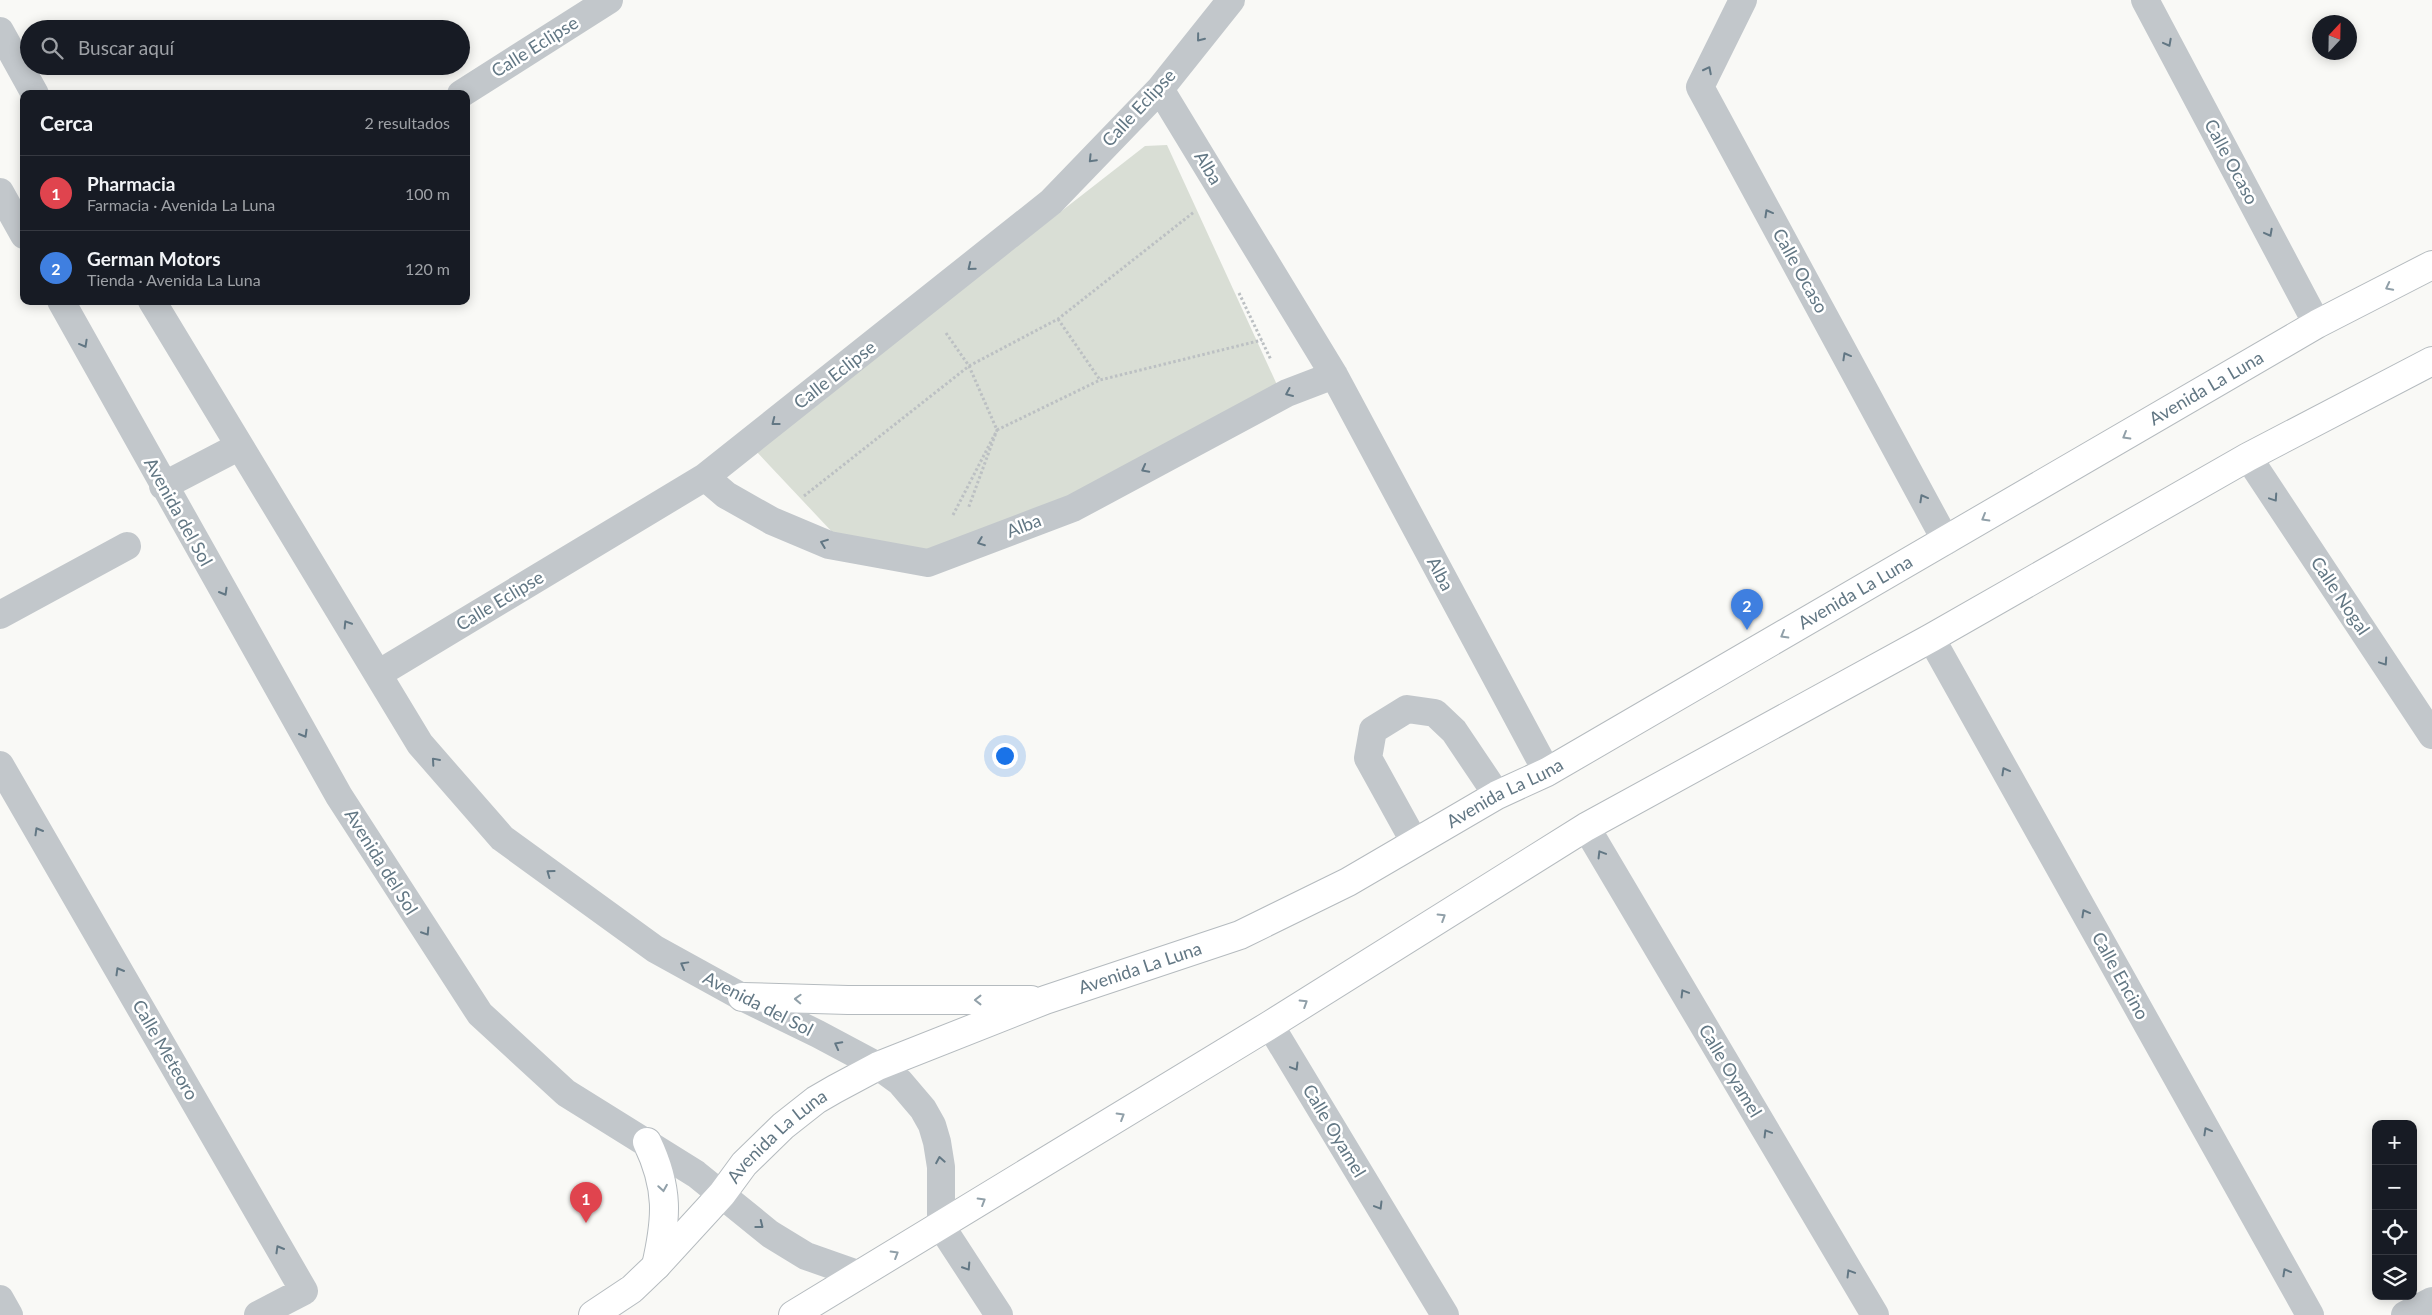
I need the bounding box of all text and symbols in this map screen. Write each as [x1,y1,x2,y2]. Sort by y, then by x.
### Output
street label: Calle Eclipse [487,11,582,81]
north arrow [2312,15,2357,60]
search box [20,20,470,75]
one-way arrow [1198,32,1206,41]
icon: search [38,34,66,62]
text: Buscar aquí [78,36,174,59]
one-way arrow [2162,38,2172,47]
street label: Calle Eclipse [1097,64,1180,151]
one-way arrow [1702,66,1712,75]
text: Cerca [40,110,93,135]
text: 2 resultados [364,113,450,132]
street label: Calle Ocaso [2200,115,2264,208]
street label: Alba [1190,147,1227,188]
one-way arrow [1089,153,1098,162]
text: Pharmacia [87,172,175,195]
text: 1 [51,184,61,203]
text: 100 m [405,184,450,203]
text: Farmacia · Avenida La Luna [87,195,275,214]
one-way arrow [1764,209,1774,218]
street label: Calle Ocaso [1769,224,1833,317]
one-way arrow [2263,228,2273,237]
text: German Motors [87,247,221,270]
text: 2 [51,259,61,278]
text: 120 m [405,259,450,278]
one-way arrow [968,261,977,269]
text: Tienda · Avenida La Luna [87,270,261,289]
one-way arrow [2385,281,2394,291]
street label: Calle Eclipse [789,335,880,413]
one-way arrow [78,339,88,348]
street label: Avenida La Luna [2145,346,2267,429]
one-way arrow [1842,352,1852,361]
one-way arrow [1285,387,1294,397]
one-way arrow [772,417,781,425]
one-way arrow [2122,430,2131,440]
street label: Avenida del Sol [140,453,218,570]
one-way arrow [1141,463,1150,473]
one-way arrow [2268,492,2278,501]
one-way arrow [1919,495,1929,504]
street label: Alba [1003,508,1044,542]
one-way arrow [1982,512,1991,522]
one-way arrow [977,536,986,546]
one-way arrow [821,539,829,549]
street label: Avenida La Luna [1794,550,1916,634]
street label: Calle Nogal [2307,552,2375,639]
street label: Alba [1423,553,1459,594]
street label: Calle Eclipse [452,565,547,635]
one-way arrow [217,587,227,596]
pin: 2 [1731,589,1763,630]
one-way arrow [344,620,354,629]
one-way arrow [1781,629,1790,639]
one-way arrow [2377,657,2387,666]
one-way arrow [298,728,308,737]
your location [992,743,1018,769]
street label: Avenida La Luna [1442,753,1567,832]
one-way arrow [431,757,440,766]
one-way arrow [2001,767,2011,776]
street label: Avenida del Sol [341,804,423,918]
one-way arrow [34,827,44,836]
one-way arrow [1598,850,1608,859]
one-way arrow [547,870,556,879]
one-way arrow [2081,909,2091,918]
one-way arrow [1436,914,1446,923]
one-way arrow [419,926,429,935]
street label: Calle Encino [2088,928,2154,1023]
street label: Avenida La Luna [1075,937,1204,998]
one-way arrow [680,962,689,972]
street label: Avenida del Sol [700,966,817,1040]
one-way arrow [116,968,126,977]
one-way arrow [1681,990,1691,999]
one-way arrow [794,994,802,1004]
one-way arrow [974,995,982,1005]
street label: Calle Meteoro [128,996,203,1103]
one-way arrow [1299,1000,1308,1010]
street label: Calle Oyamel [1695,1020,1767,1121]
one-way arrow [834,1041,843,1051]
one-way arrow [1289,1061,1299,1070]
street label: Calle Oyamel [1299,1080,1371,1181]
street label: Avenida La Luna [722,1084,830,1187]
one-way arrow [1116,1112,1125,1122]
map controls [2372,1120,2417,1300]
button: + [2372,1120,2417,1165]
one-way arrow [2203,1127,2213,1136]
one-way arrow [1764,1130,1774,1139]
one-way arrow [935,1155,946,1163]
button: − [2372,1165,2417,1210]
pin: 1 [570,1182,602,1223]
one-way arrow [658,1184,668,1192]
one-way arrow [977,1197,986,1207]
one-way arrow [1373,1200,1383,1209]
button: locate [2372,1210,2417,1255]
one-way arrow [754,1220,763,1228]
one-way arrow [276,1245,286,1254]
one-way arrow [890,1250,899,1260]
button: layers [2372,1255,2417,1300]
one-way arrow [961,1261,971,1270]
one-way arrow [2282,1269,2292,1278]
one-way arrow [1846,1270,1856,1279]

